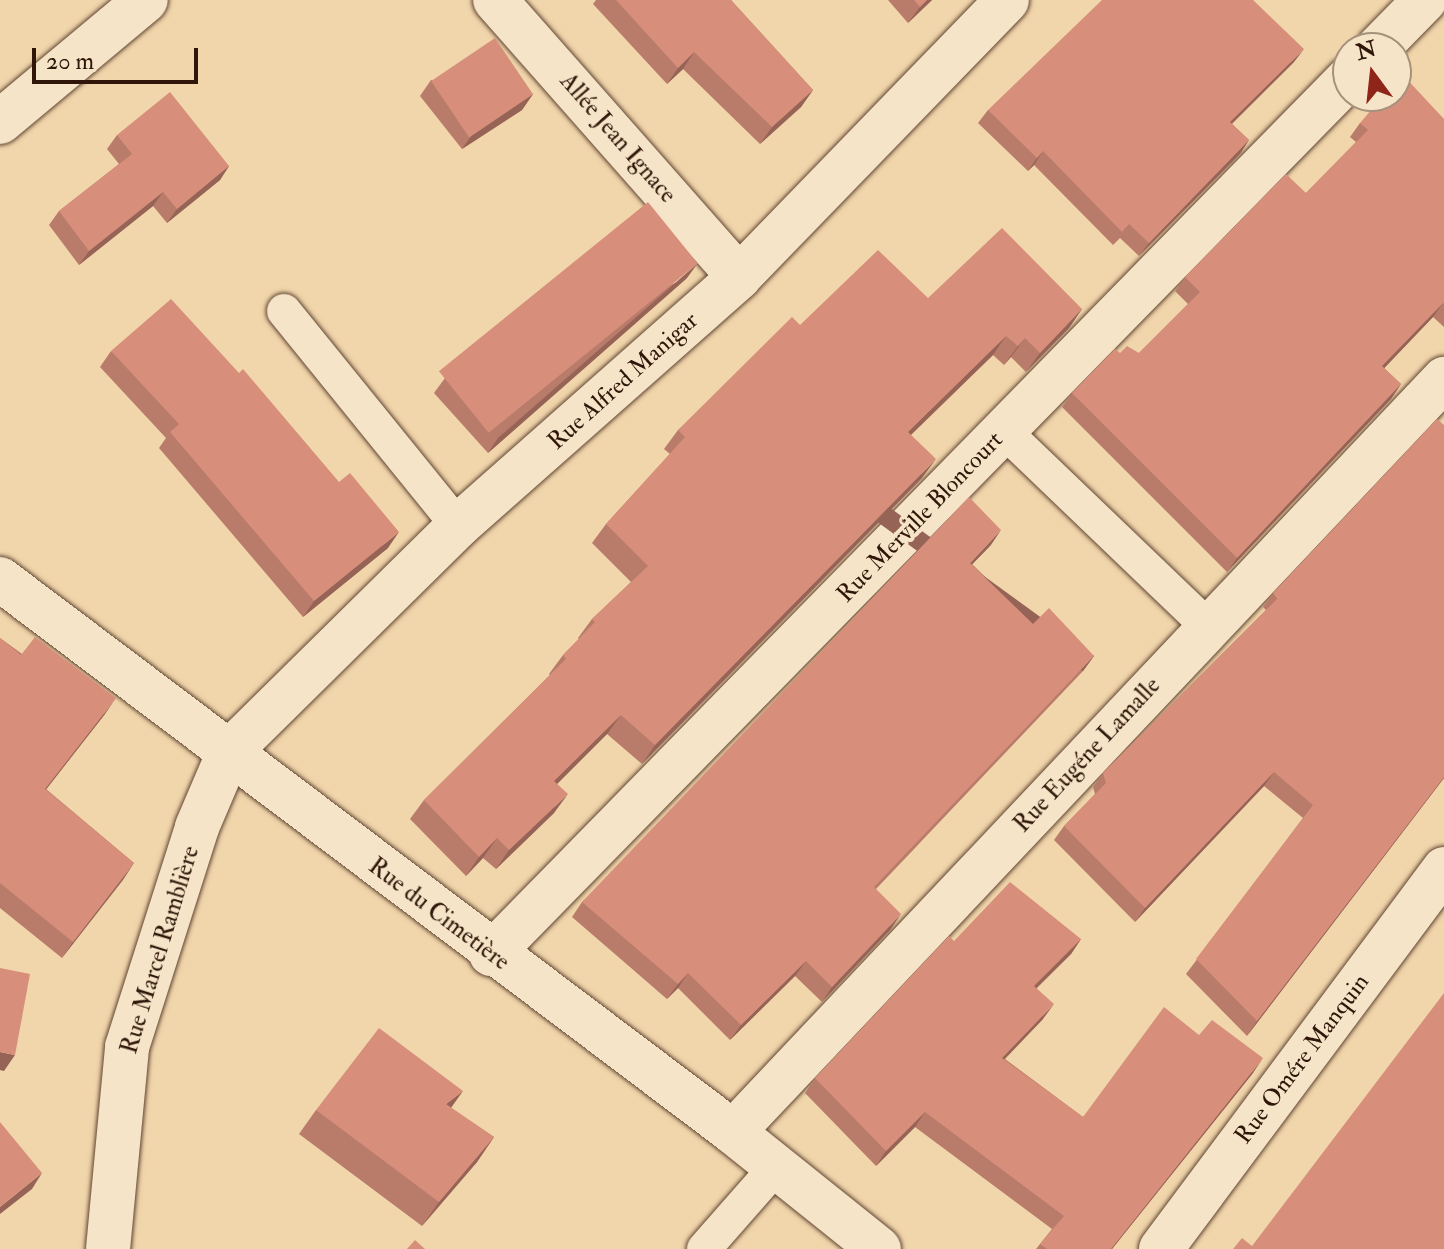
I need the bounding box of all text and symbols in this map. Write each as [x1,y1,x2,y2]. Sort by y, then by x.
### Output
scale bar [36,32,202,82]
north arrow [1332,32,1412,112]
text: N [1353,35,1379,67]
text: 20 m [46,46,94,77]
street label: Allée Jean Ignace [554,67,682,209]
street label: Rue Alfred Manigar [542,306,704,456]
street label: Rue Merville Bloncourt [831,426,1009,608]
street label: Rue Eugéne Lamalle [1008,672,1166,838]
street label: Rue Marcel Ramblière [115,843,205,1057]
street label: Rue du Cimetière [363,852,515,976]
street label: Rue Omére Manquin [1229,968,1375,1150]

